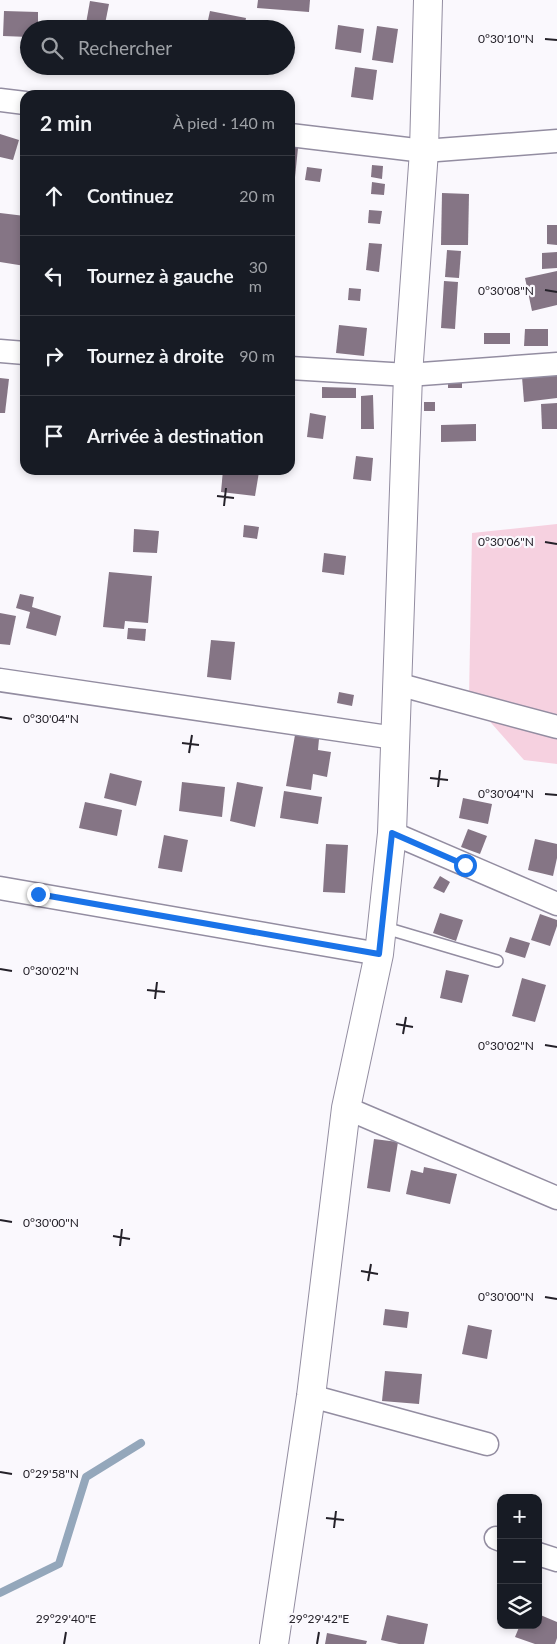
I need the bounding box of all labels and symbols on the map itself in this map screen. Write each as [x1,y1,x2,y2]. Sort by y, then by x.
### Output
text: 0°30'10"N [478,31,534,46]
text: 0°30'08"N [478,283,534,298]
text: 0°30'06"N [478,534,534,549]
text: 0°30'04"N [23,711,79,726]
text: 0°30'04"N [478,786,534,801]
route start [454,854,477,877]
route end [27,883,50,906]
text: 0°30'02"N [23,963,79,978]
text: 0°30'02"N [478,1038,534,1053]
text: 0°30'00"N [23,1215,79,1230]
text: 0°30'00"N [478,1289,534,1304]
text: 0°29'58"N [23,1466,79,1481]
text: 29°29'40"E [36,1611,96,1626]
text: 29°29'42"E [289,1611,349,1626]

